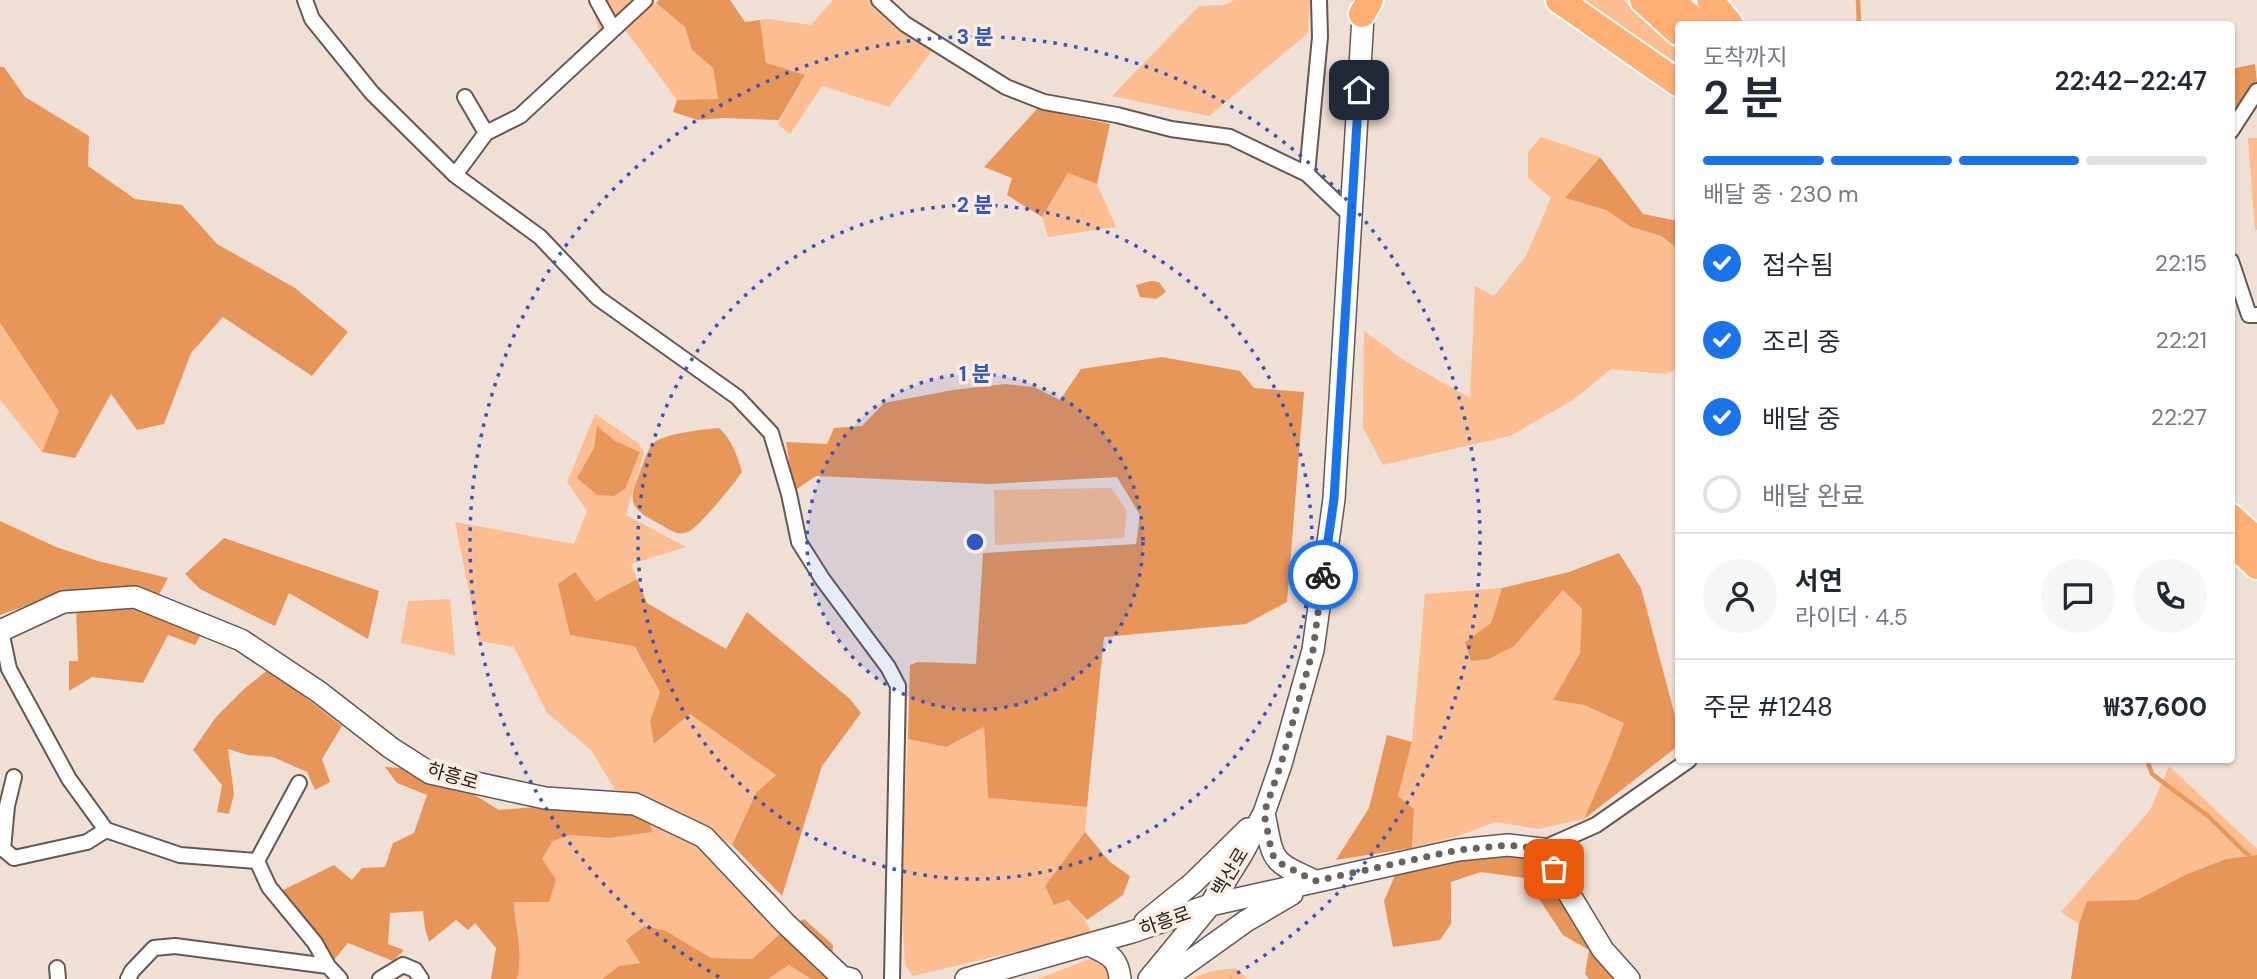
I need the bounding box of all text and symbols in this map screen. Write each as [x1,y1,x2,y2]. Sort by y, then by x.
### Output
text: 3 분 [957,23,993,51]
text: 도착까지 [1703,42,1788,72]
pin [1329,60,1389,120]
text: 22:42–22:47 [2055,64,2207,98]
text: 2 분 [1703,68,1783,128]
icon: home [1340,71,1378,109]
text: 배달 중 · 230 m [1703,179,1859,209]
text: 2 분 [957,191,993,219]
icon: check [1703,244,1741,282]
text: 접수됨 [1762,248,1834,282]
text: 22:15 [2155,248,2207,278]
icon: check [1703,321,1741,359]
text: 조리 중 [1762,325,1841,359]
text: 22:21 [2155,325,2207,355]
text: 1 분 [959,360,991,388]
icon: check [1703,398,1741,436]
text: 배달 중 [1762,402,1841,436]
text: 22:27 [2151,402,2207,432]
text: 배달 완료 [1762,479,1865,513]
centre of rings [963,530,987,554]
courier [1288,540,1358,610]
icon: bike [1304,556,1342,594]
button: person [1703,559,1777,633]
button: chat [2041,559,2115,633]
button: phone [2133,559,2207,633]
text: 서연 [1795,564,1843,598]
text: 라이더 · 4.5 [1795,602,1908,632]
text: 주문 #1248 [1703,690,1833,724]
text: ₩37,600 [2104,690,2207,724]
street label: 하흥로 [424,757,482,795]
pin [1524,839,1584,899]
street label: 백산로 [1206,843,1254,901]
icon: bag [1535,850,1573,888]
street label: 하흥로 [1136,901,1194,941]

